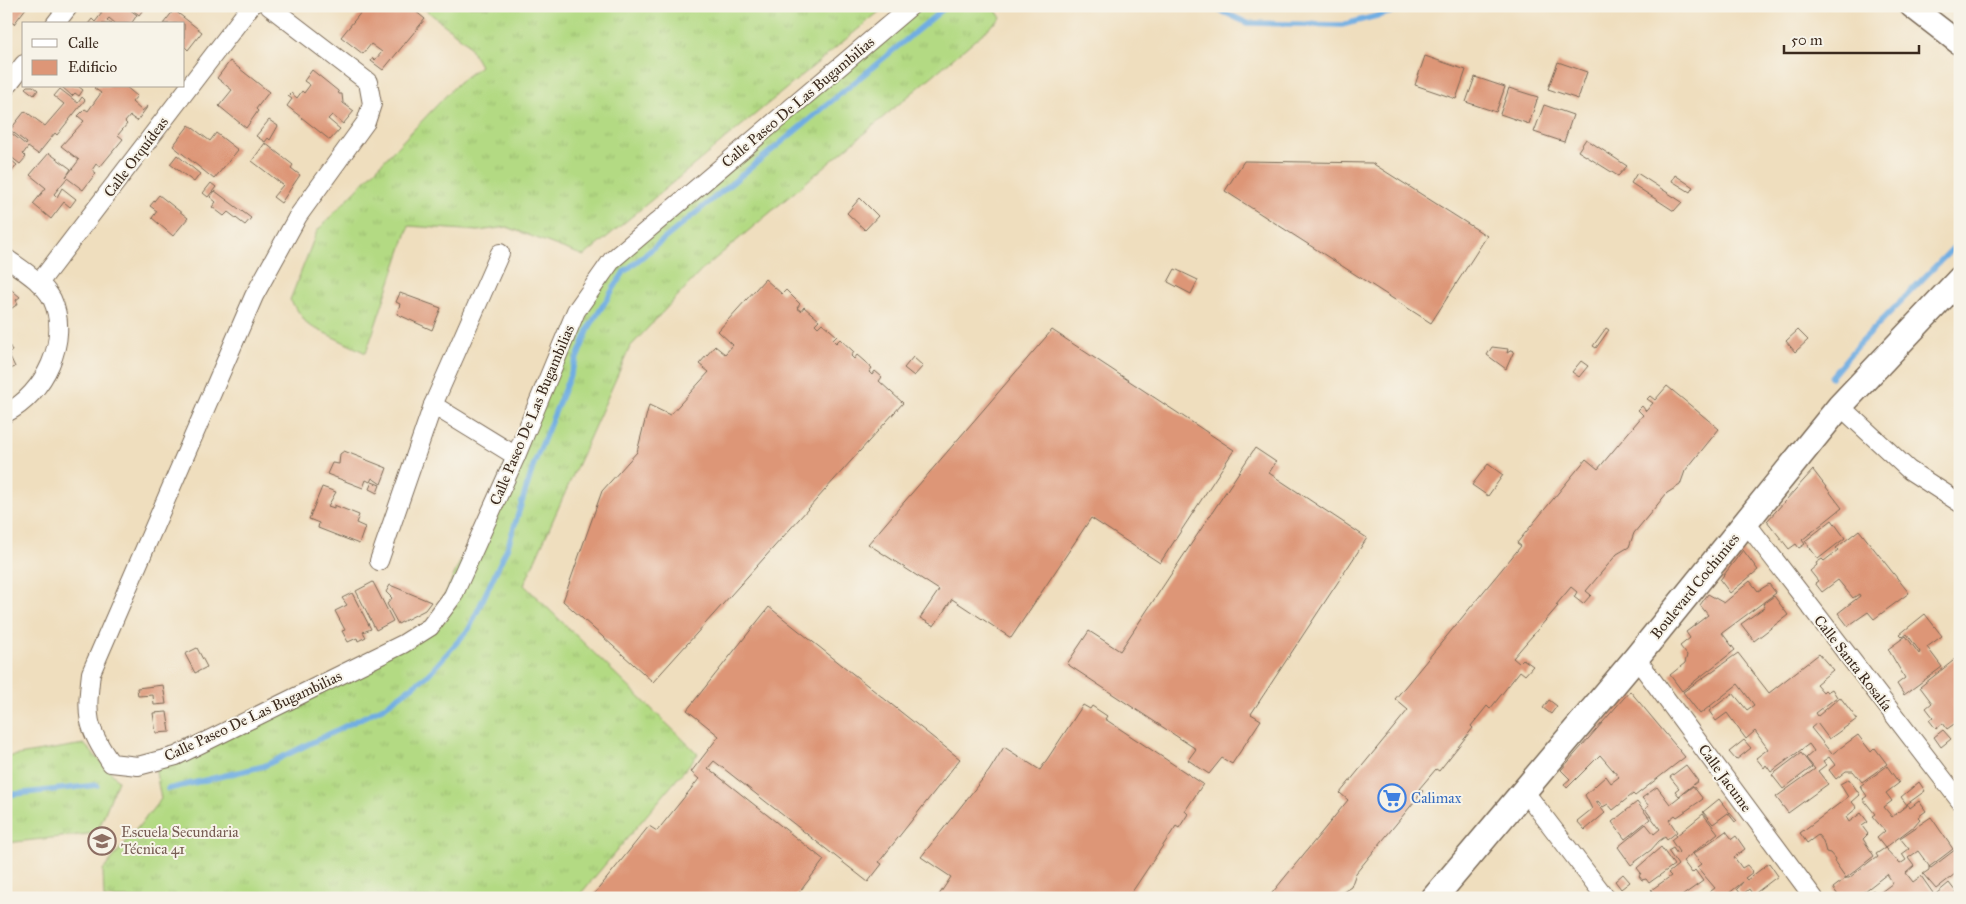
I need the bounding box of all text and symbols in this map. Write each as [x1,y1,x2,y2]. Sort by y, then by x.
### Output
legend [22,22,185,88]
scale bar [1784,22,1918,54]
text: 50 m [1791,31,1823,49]
street label: Calle Paseo De Las Bugambilias [718,33,878,171]
text: Calle [68,34,99,52]
text: Edificio [68,58,117,76]
street label: Calle Orquídeas [100,113,173,201]
street label: Calle Paseo De Las Bugambilias [486,322,578,508]
street label: Boulevard Cochimies [1647,530,1743,642]
street label: Calle Santa Rosalía [1810,612,1896,715]
street label: Calle Paseo De Las Bugambilias [161,667,345,765]
street label: Calle Jacume [1694,741,1756,816]
supermarket icon: Calimax [1377,783,1407,813]
place label: Calimax [1411,789,1462,807]
place label: Escuela Secundaria Técnica 41 [121,823,239,858]
school or university icon: Escuela Secundaria Técnica 41 [87,826,117,856]

